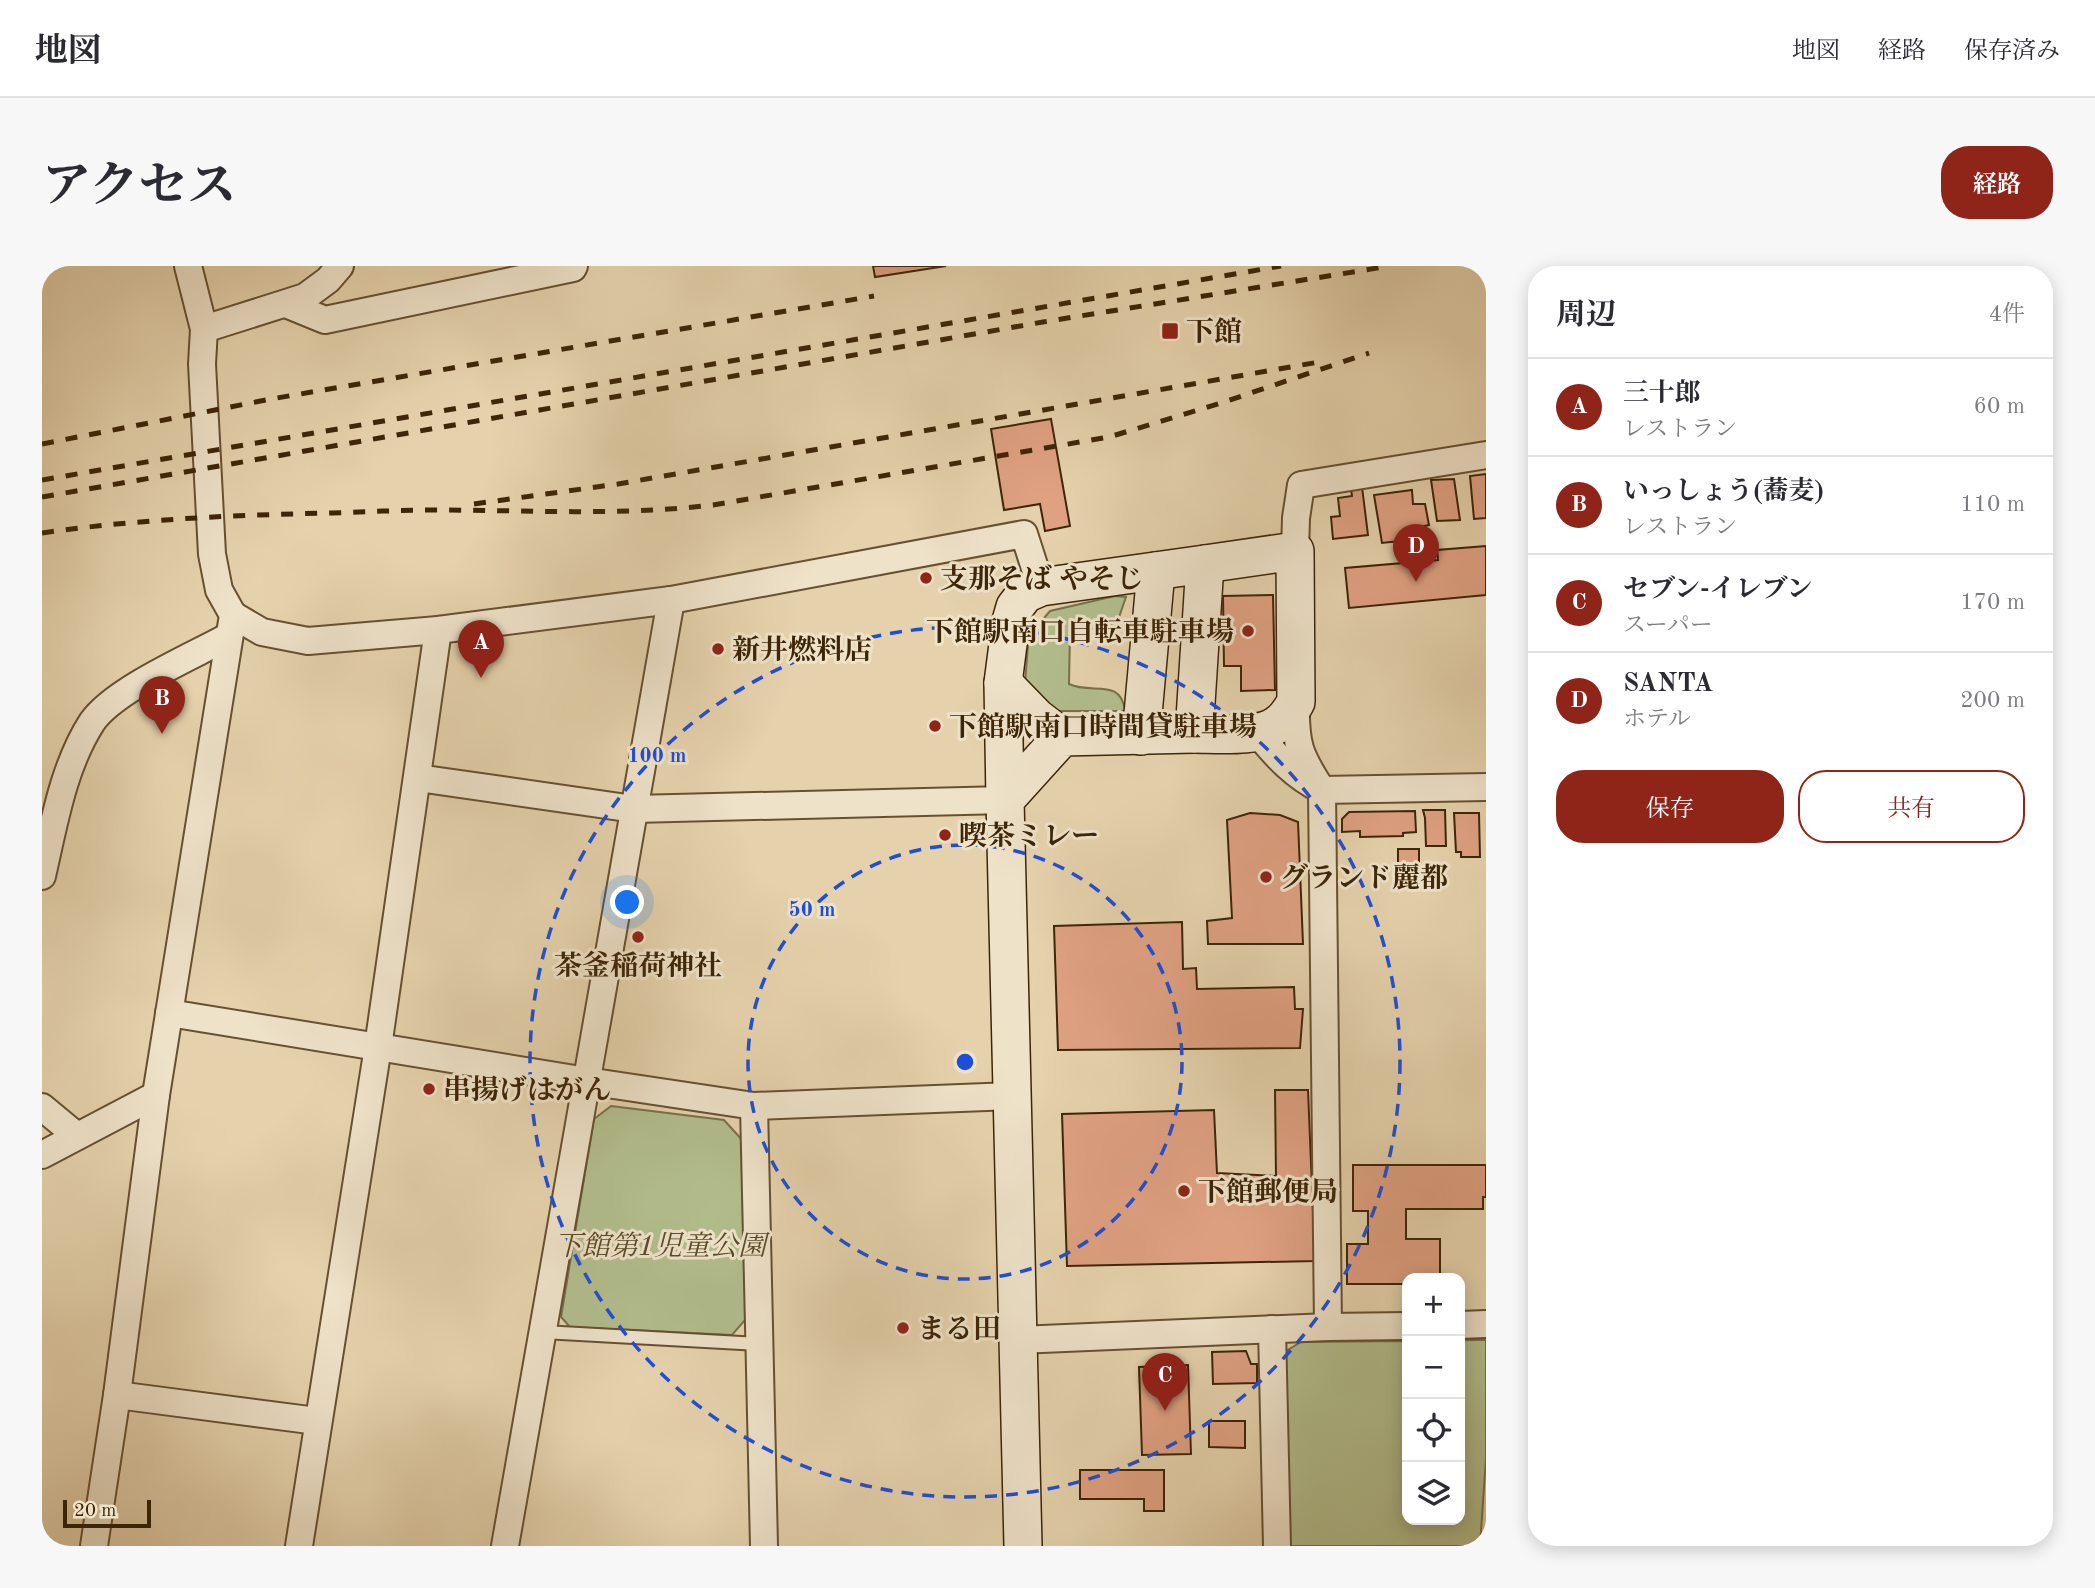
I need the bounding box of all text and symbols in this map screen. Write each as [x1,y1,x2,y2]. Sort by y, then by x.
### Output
text: 地図 [35,36,101,69]
text: 地図 [1792,40,1840,64]
text: 経路 [1878,40,1926,64]
text: 保存済み [1964,40,2060,64]
button: 経路 [1941,146,2053,219]
text: アクセス [42,164,237,213]
text: 周辺 [1556,301,1616,331]
text: 4件 [1989,303,2025,326]
place label: 下館 [1186,317,1242,348]
marker: 下館 [1160,321,1180,341]
text: 三十郎 [1623,381,1701,407]
text: A [1570,395,1588,418]
text: 60 m [1974,395,2025,418]
text: レストラン [1623,418,1737,441]
text: いっしょう(蕎麦) [1623,479,1824,505]
text: B [1571,493,1587,516]
text: 110 m [1960,493,2025,516]
text: レストラン [1623,516,1737,539]
pin: D [1393,524,1439,582]
place label: 支那そば やそじ [940,564,1144,595]
marker: 支那そば やそじ [918,570,934,586]
text: セブン-イレブン [1623,577,1813,603]
text: C [1571,591,1587,614]
text: 170 m [1960,591,2025,614]
text: スーパー [1623,614,1713,637]
place label: 下館駅南口自転車駐車場 [926,617,1234,648]
pin: A [458,620,504,678]
marker: 下館駅南口自転車駐車場 [1240,623,1256,639]
place label: 新井燃料店 [732,635,872,666]
marker: 新井燃料店 [710,641,726,657]
text: SANTA [1623,671,1713,697]
pin: B [139,676,185,734]
text: D [1570,689,1588,712]
text: 200 m [1960,689,2025,712]
text: ホテル [1623,708,1691,731]
place label: 下館駅南口時間貸駐車場 [949,711,1257,743]
marker: 下館駅南口時間貸駐車場 [927,718,943,734]
text: 100 m [627,746,687,767]
button: 保存 [1556,770,1784,843]
button: 共有 [1798,770,2025,843]
place label: 喫茶ミレー [959,821,1099,852]
marker: 喫茶ミレー [937,827,953,843]
place label: グランド麗都 [1280,863,1448,894]
marker: グランド麗都 [1258,869,1274,885]
your location [610,885,644,919]
text: 50 m [788,900,836,921]
marker: 茶釜稲荷神社 [630,929,646,945]
place label: 茶釜稲荷神社 [554,950,722,982]
centre of rings [953,1050,977,1074]
place label: 串揚げはがん [443,1075,611,1106]
marker: 串揚げはがん [421,1081,437,1097]
place label: 下館郵便局 [1198,1177,1338,1208]
marker: 下館郵便局 [1176,1183,1192,1199]
park label: 下館第1児童公園 [554,1231,770,1262]
map controls [1402,1273,1465,1525]
button: + [1402,1273,1465,1336]
place label: まる田 [917,1315,1001,1345]
marker: まる田 [895,1320,911,1336]
button: − [1402,1336,1465,1399]
pin: C [1142,1353,1188,1411]
button: locate [1402,1399,1465,1462]
button: layers [1402,1462,1465,1525]
scale bar [63,1497,150,1529]
text: 20 m [74,1502,116,1521]

